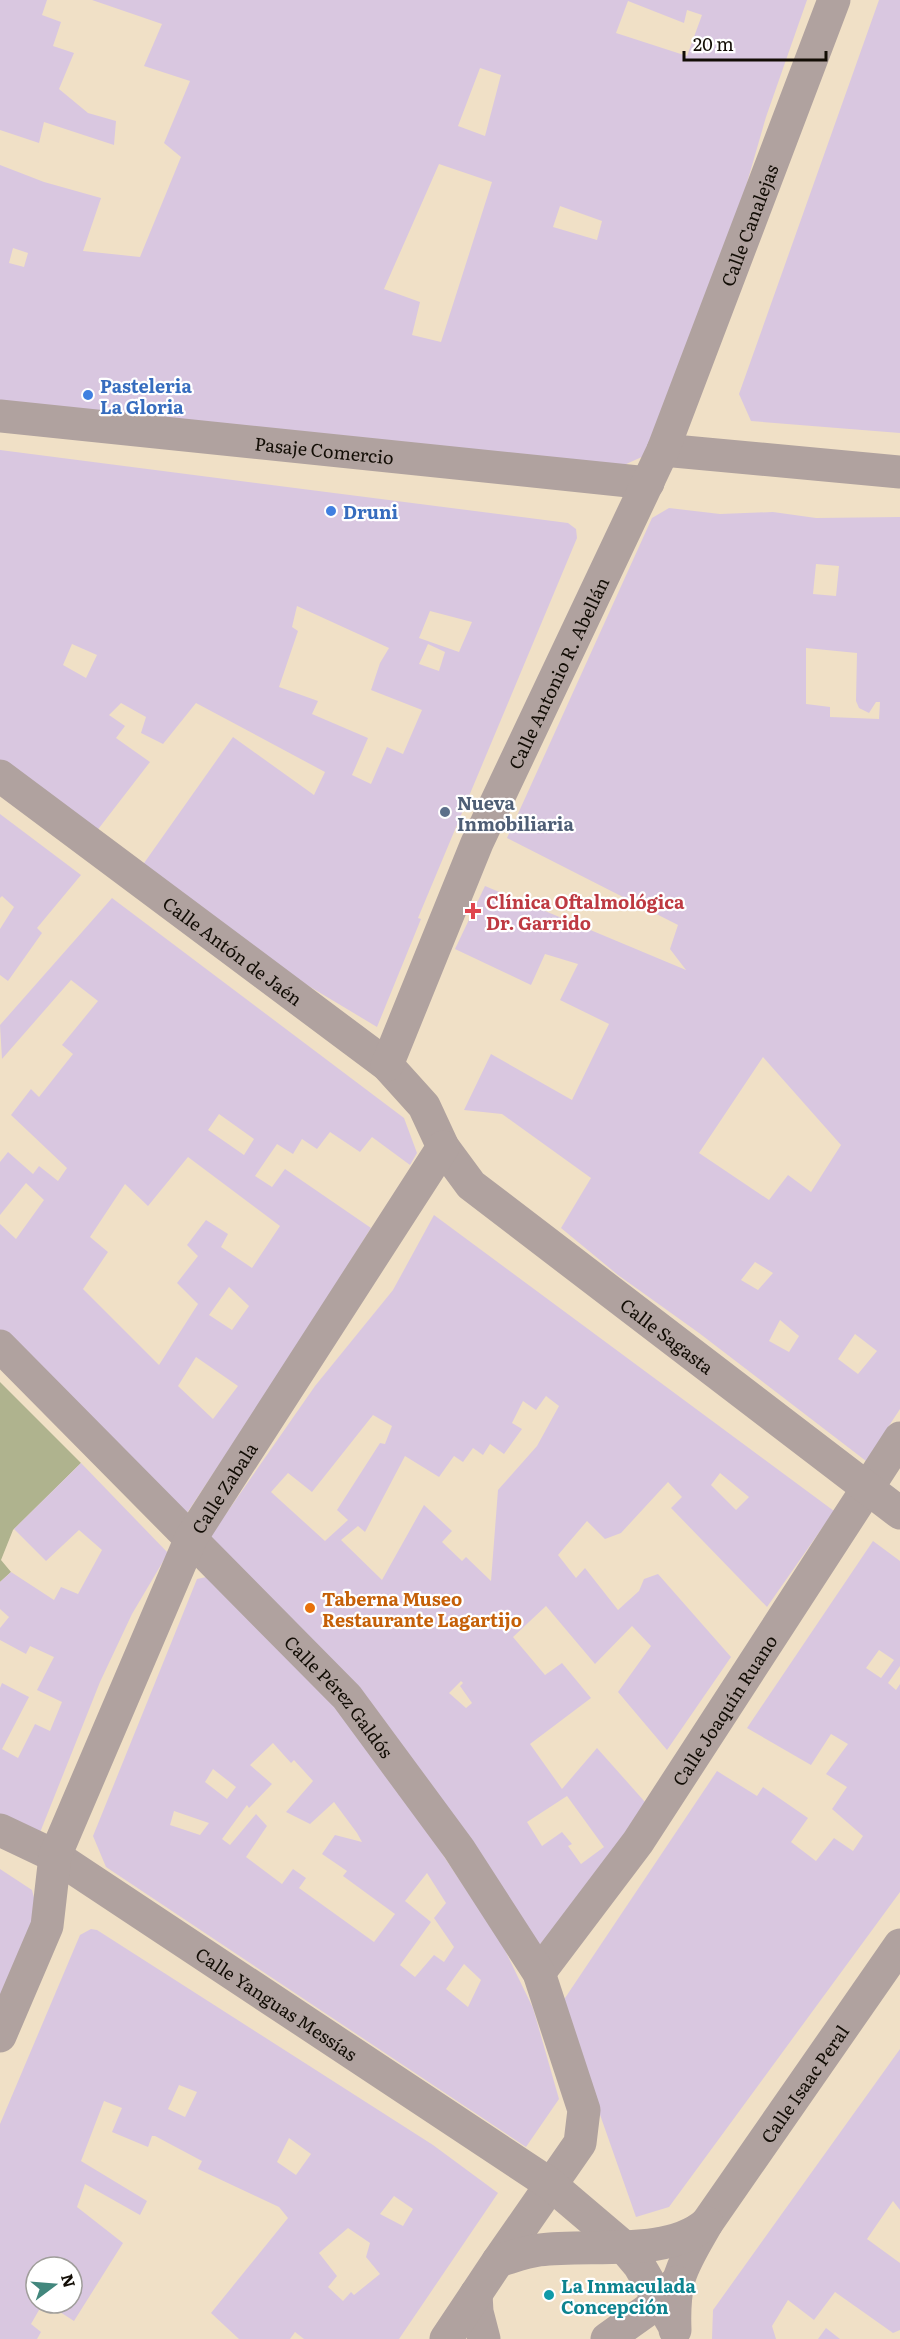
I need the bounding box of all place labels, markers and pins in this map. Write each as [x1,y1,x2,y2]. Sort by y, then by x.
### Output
place label: Pasteleria La Gloria [100,372,192,420]
marker: Pasteleria La Gloria [81,388,95,402]
place label: Druni [343,498,398,525]
marker: Druni [324,504,338,518]
place label: Nueva Inmobiliaria [457,789,574,837]
marker: Nueva Inmobiliaria [438,805,452,819]
place label: Clínica Oftalmológica Dr. Garrido [486,888,685,936]
marker: Clínica Oftalmológica Dr. Garrido [464,902,482,920]
place label: Taberna Museo Restaurante Lagartijo [322,1585,522,1633]
marker: Taberna Museo Restaurante Lagartijo [303,1601,317,1615]
place label: La Inmaculada Concepción [561,2272,696,2320]
marker: La Inmaculada Concepción [542,2288,556,2302]

